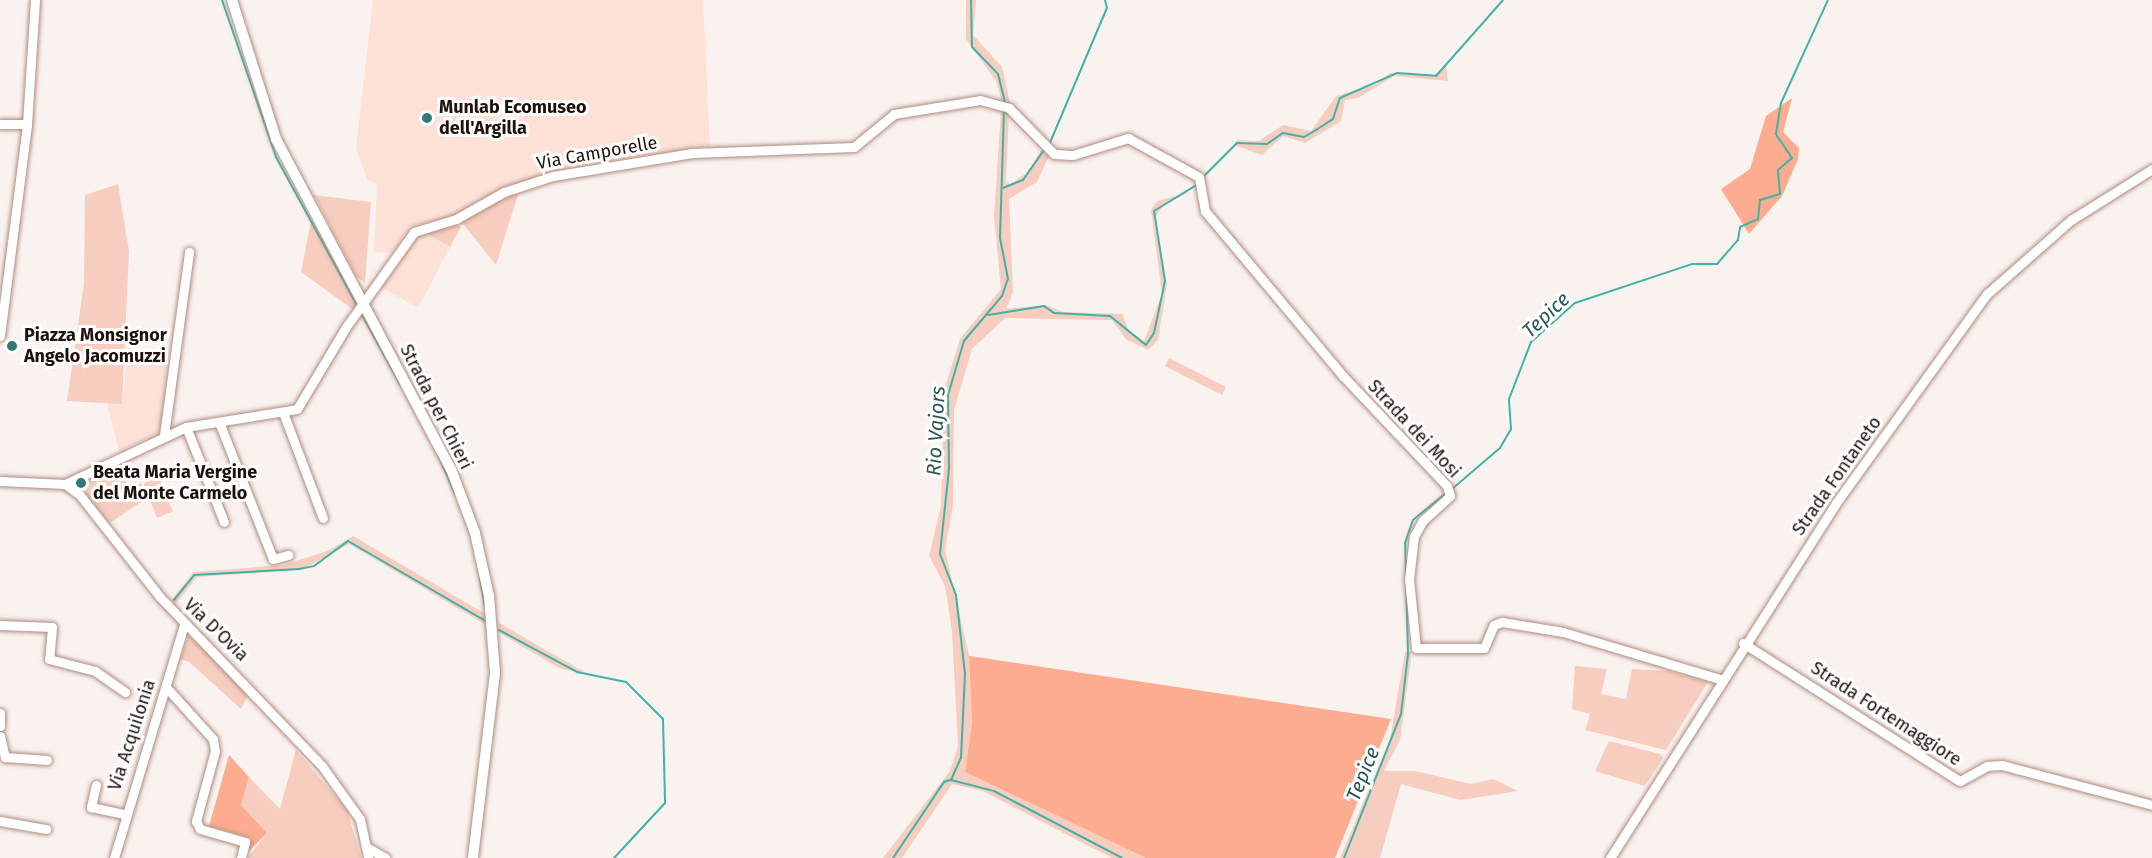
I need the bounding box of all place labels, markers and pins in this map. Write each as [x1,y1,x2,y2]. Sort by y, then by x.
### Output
place label: Munlab Ecomuseo dell'Argilla [439,97,586,140]
marker: Munlab Ecomuseo dell'Argilla [420,111,434,125]
place label: Piazza Monsignor Angelo Jacomuzzi [24,325,167,368]
marker: Piazza Monsignor Angelo Jacomuzzi [5,339,19,353]
place label: Beata Maria Vergine del Monte Carmelo [93,462,257,504]
marker: Beata Maria Vergine del Monte Carmelo [74,476,88,490]

